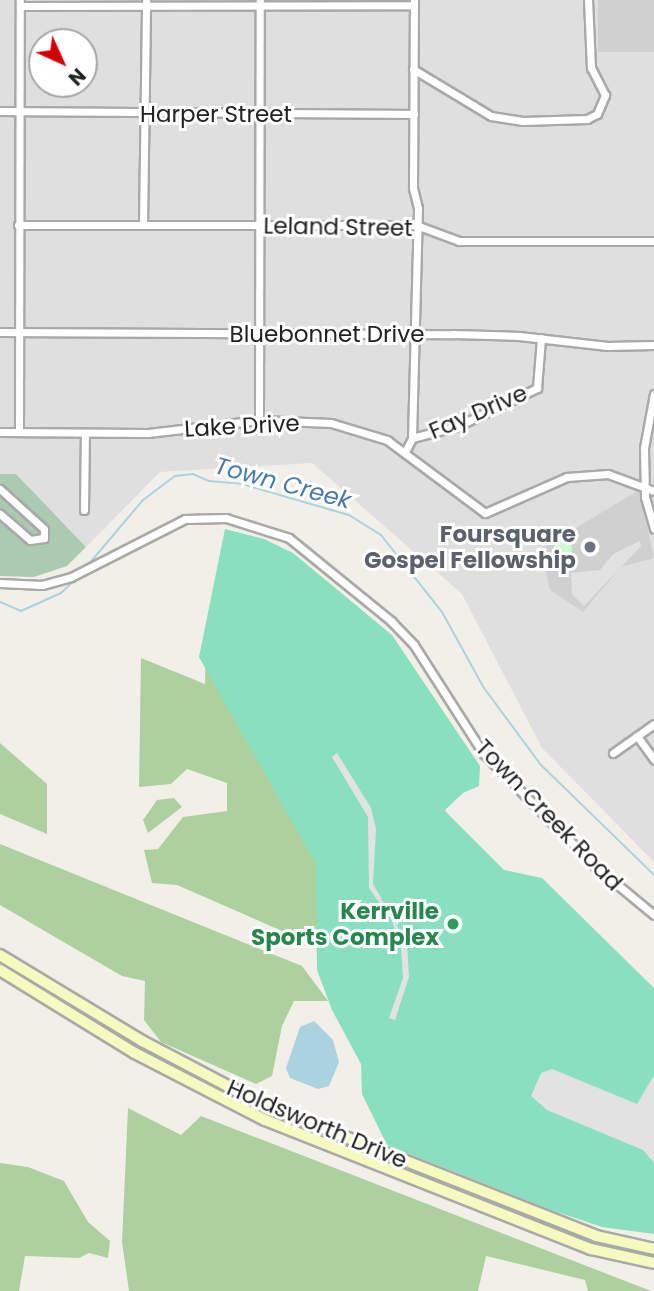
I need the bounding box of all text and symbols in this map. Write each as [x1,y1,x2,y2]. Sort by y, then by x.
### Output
north arrow [28,28,98,98]
text: N [62,62,91,91]
street label: Harper Street [140,100,292,128]
street label: Leland Street [263,212,413,242]
street label: Bluebonnet Drive [230,320,424,348]
street label: Fay Drive [425,379,531,445]
street label: Lake Drive [184,409,300,443]
water label: Town Creek [212,451,354,515]
place label: Foursquare Gospel Fellowship [364,520,576,574]
marker: Foursquare Gospel Fellowship [582,539,598,555]
street label: Town Creek Road [470,734,628,896]
place label: Kerrville Sports Complex [251,897,439,951]
marker: Kerrville Sports Complex [445,916,461,932]
street label: Holdsworth Drive [223,1074,411,1174]

